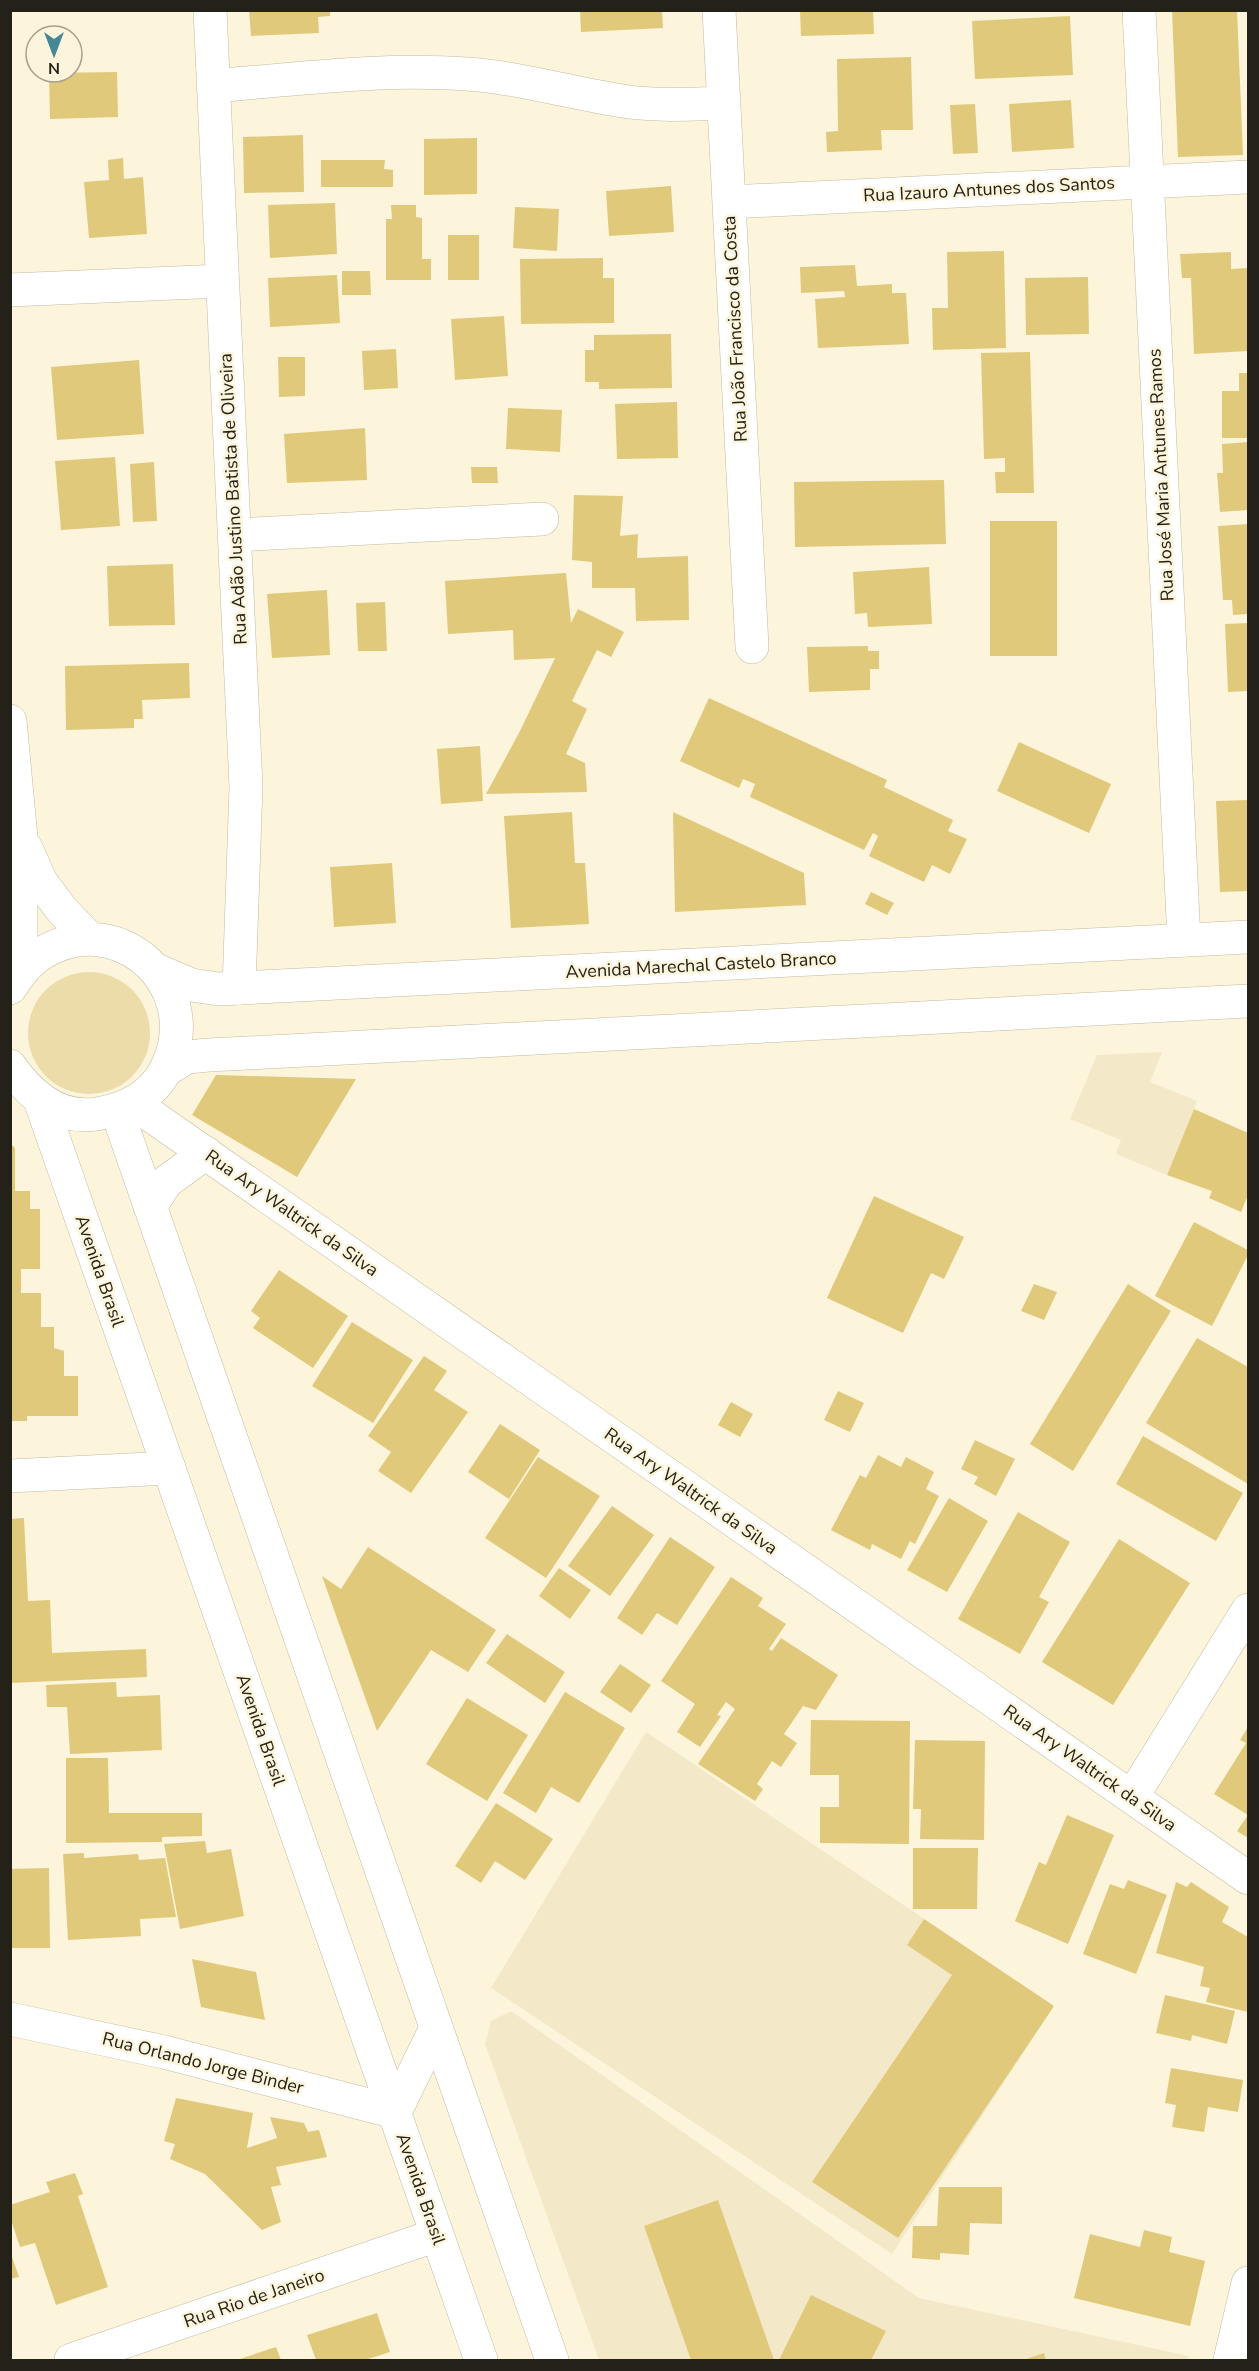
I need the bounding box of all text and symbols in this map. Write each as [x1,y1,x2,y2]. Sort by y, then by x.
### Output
north arrow [24,24,84,84]
text: N [48,57,60,79]
street label: Rua Izauro Antunes dos Santos [862,170,1116,208]
street label: Rua João Francisco da Costa [717,215,753,443]
street label: Rua José Maria Antunes Ramos [1142,348,1180,602]
street label: Rua Adão Justino Batista de Oliveira [213,353,253,645]
street label: Avenida Marechal Castelo Branco [565,946,837,984]
street label: Rua Ary Waltrick da Silva [201,1144,383,1282]
street label: Avenida Brasil [70,1212,131,1331]
street label: Rua Ary Waltrick da Silva [600,1422,782,1560]
street label: Avenida Brasil [231,1671,292,1790]
street label: Rua Ary Waltrick da Silva [999,1699,1181,1837]
street label: Rua Orlando Jorge Binder [100,2026,307,2100]
street label: Avenida Brasil [391,2130,452,2249]
street label: Rua Rio de Janeiro [180,2263,328,2333]

